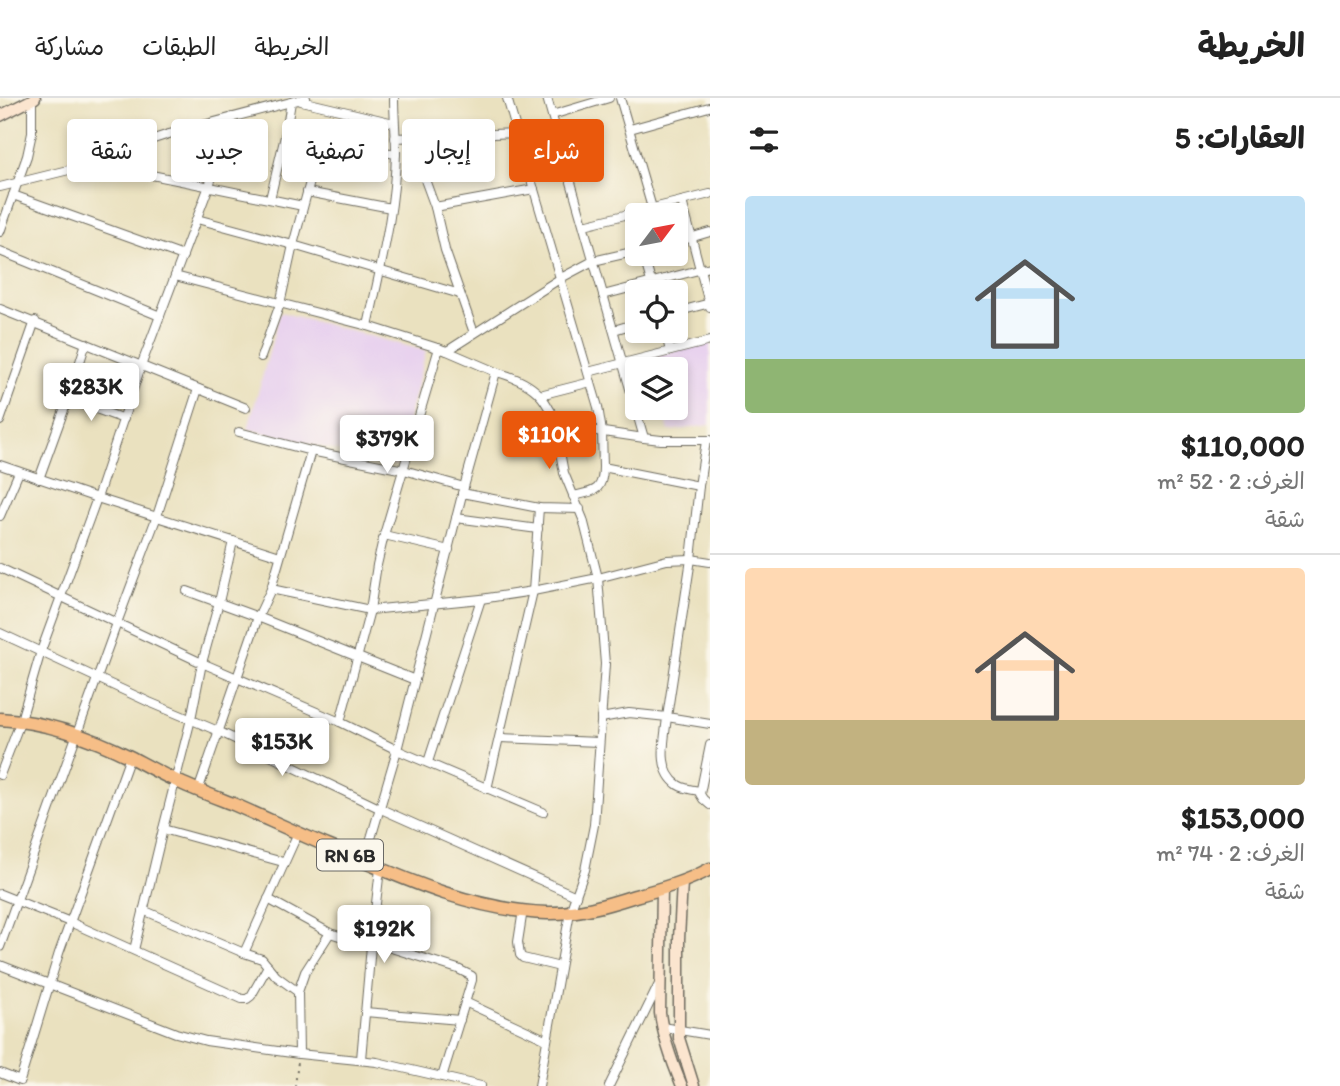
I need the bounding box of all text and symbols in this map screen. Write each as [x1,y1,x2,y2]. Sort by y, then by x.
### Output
text: الخريطة [1198,26,1305,65]
text: مشاركة [35,32,104,61]
text: الطبقات [142,32,217,61]
text: الخريطة [255,32,329,61]
chip: شقة [67,119,157,182]
chip: جديد [171,119,268,182]
chip: تصفية [282,119,388,182]
chip: إيجار [402,119,495,182]
chip: شراء [509,119,604,182]
text: العقارات: 5 [1175,119,1305,156]
icon: filters [745,121,783,159]
north arrow [625,203,688,266]
map controls [625,203,688,420]
icon: home [962,241,1088,367]
button: locate [625,280,688,343]
button: layers [625,357,688,420]
pin: $283K [42,364,140,423]
text: $283K [59,372,123,400]
pin: $110K [500,412,598,471]
pin: $379K [338,416,436,475]
text: $110K [518,420,580,448]
text: $379K [356,424,418,452]
text: $110,000 [1181,427,1305,464]
text: الغرف: 2 · 52 m² [1157,467,1305,495]
text: شقة [1265,505,1305,533]
icon: home [962,613,1088,739]
pin: $153K [233,718,331,778]
text: $153K [251,727,313,755]
text: $153,000 [1181,799,1305,836]
text: الغرف: 2 · 74 m² [1156,839,1305,867]
road number: RN 6B [317,840,383,870]
text: شقة [1265,877,1305,905]
pin: $192K [335,906,433,965]
text: $192K [353,914,415,942]

